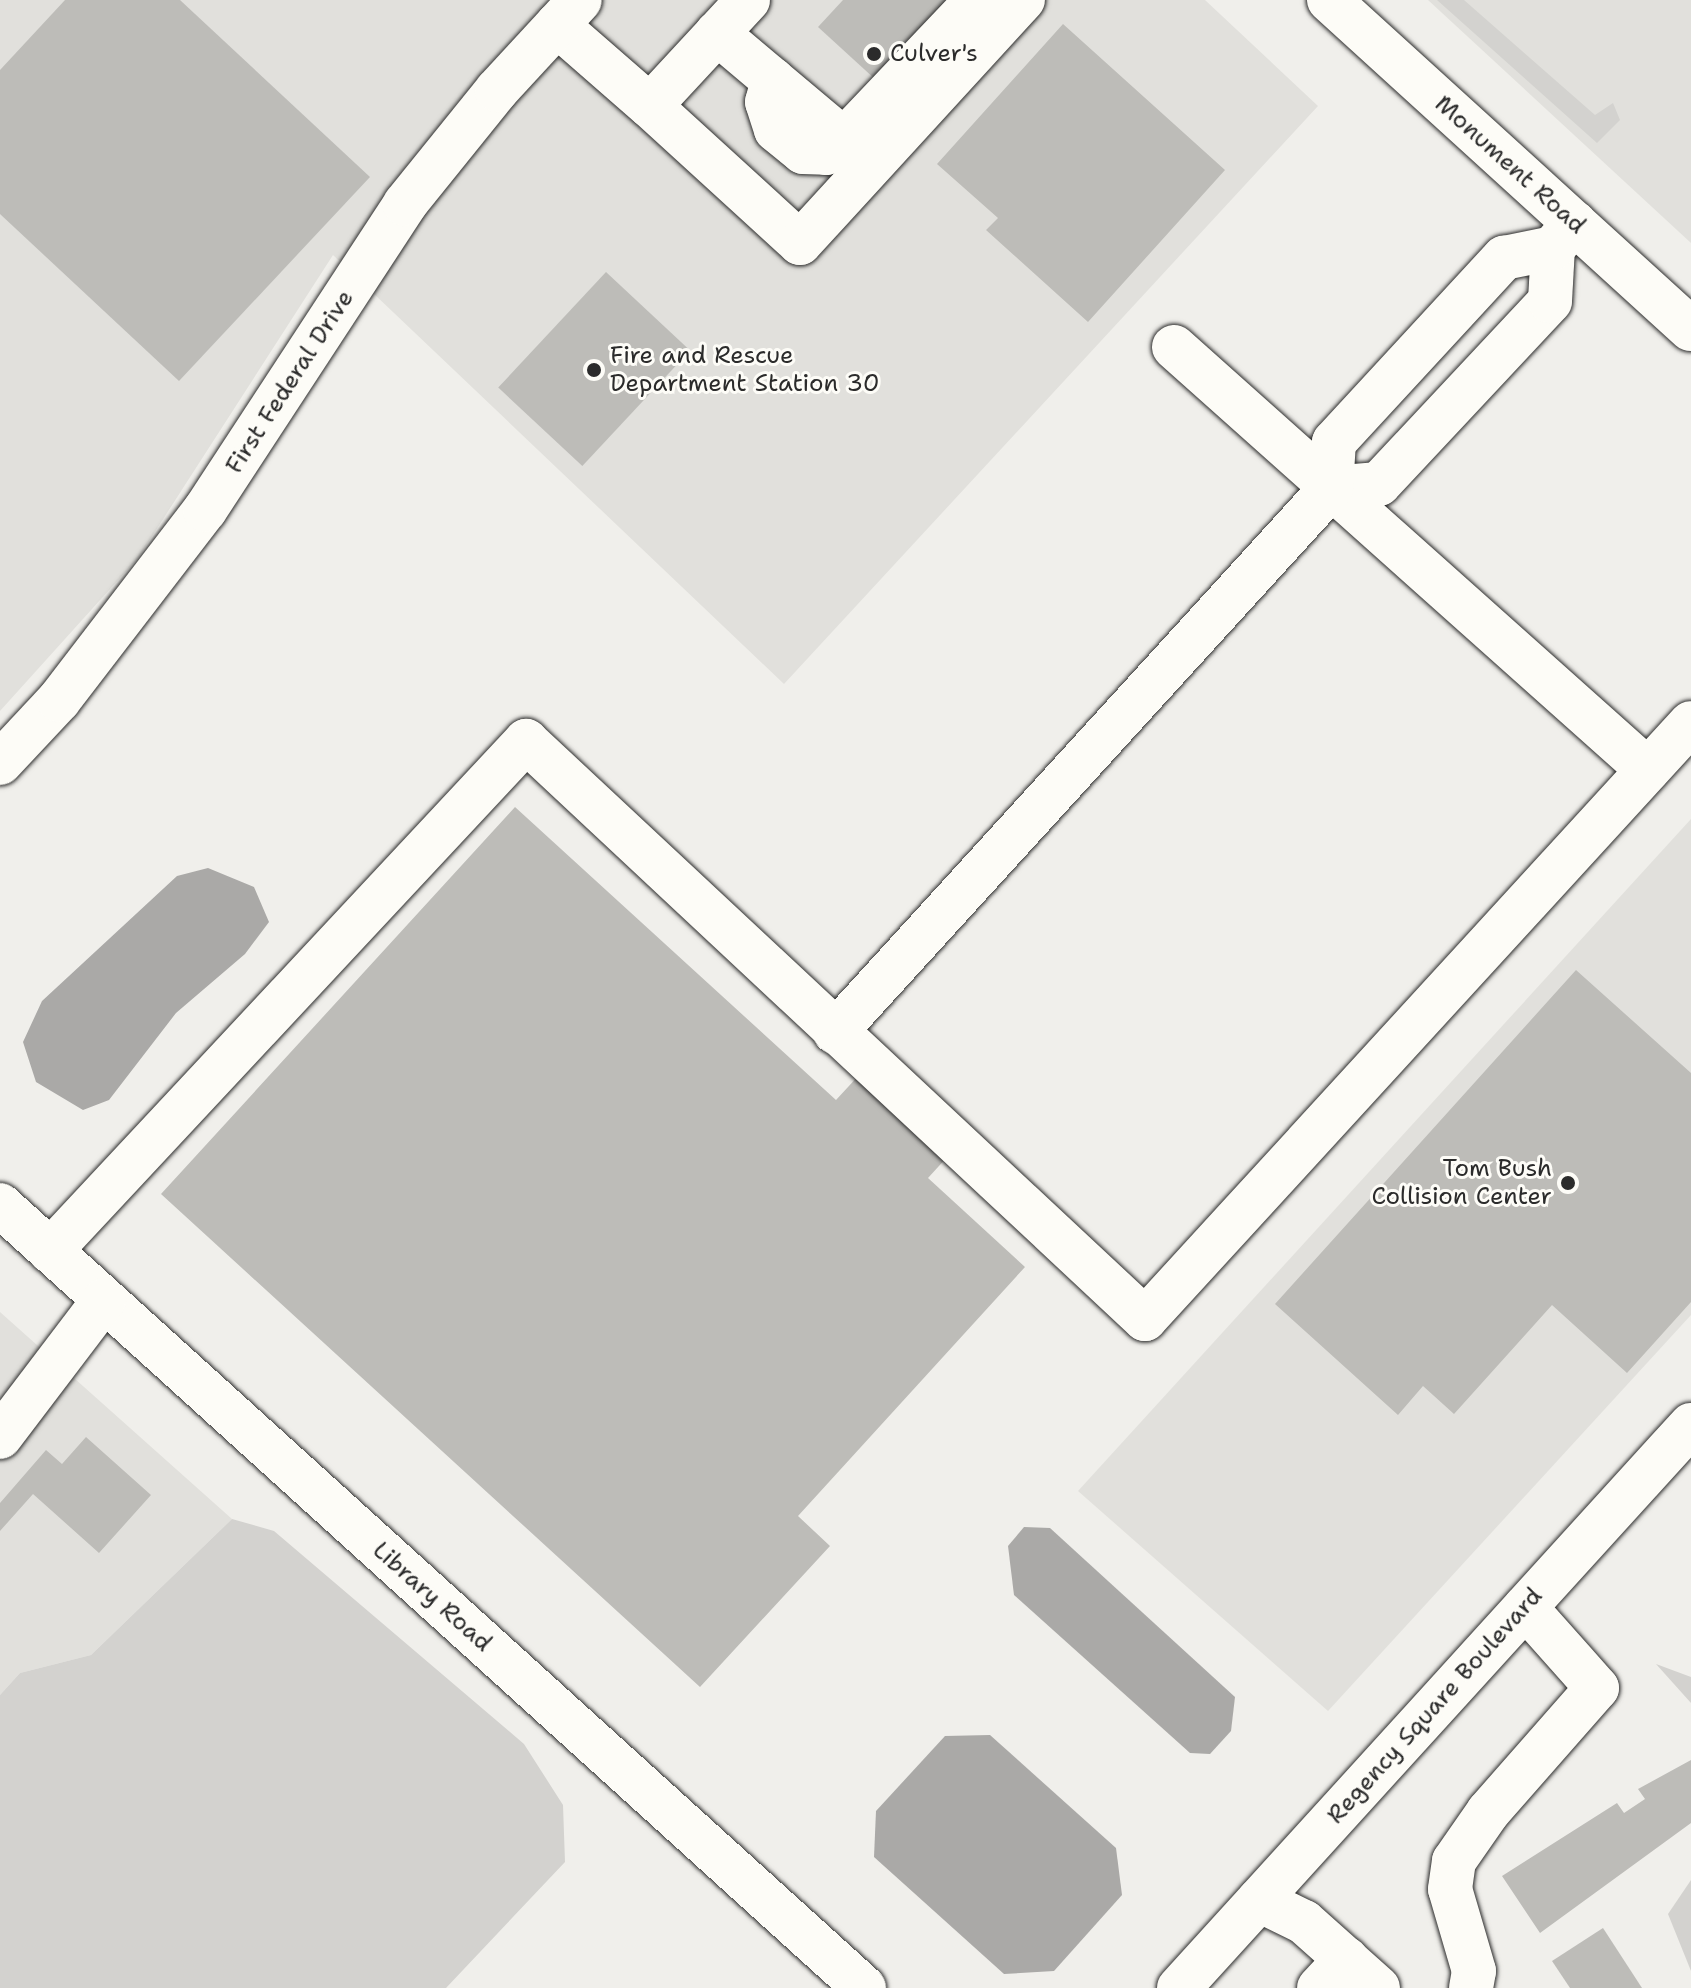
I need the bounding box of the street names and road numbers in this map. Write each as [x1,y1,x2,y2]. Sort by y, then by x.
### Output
street label: Monument Road [1429,90,1591,240]
street label: First Federal Drive [220,285,360,479]
street label: Library Road [367,1536,497,1658]
street label: Regency Square Boulevard [1321,1582,1549,1830]

